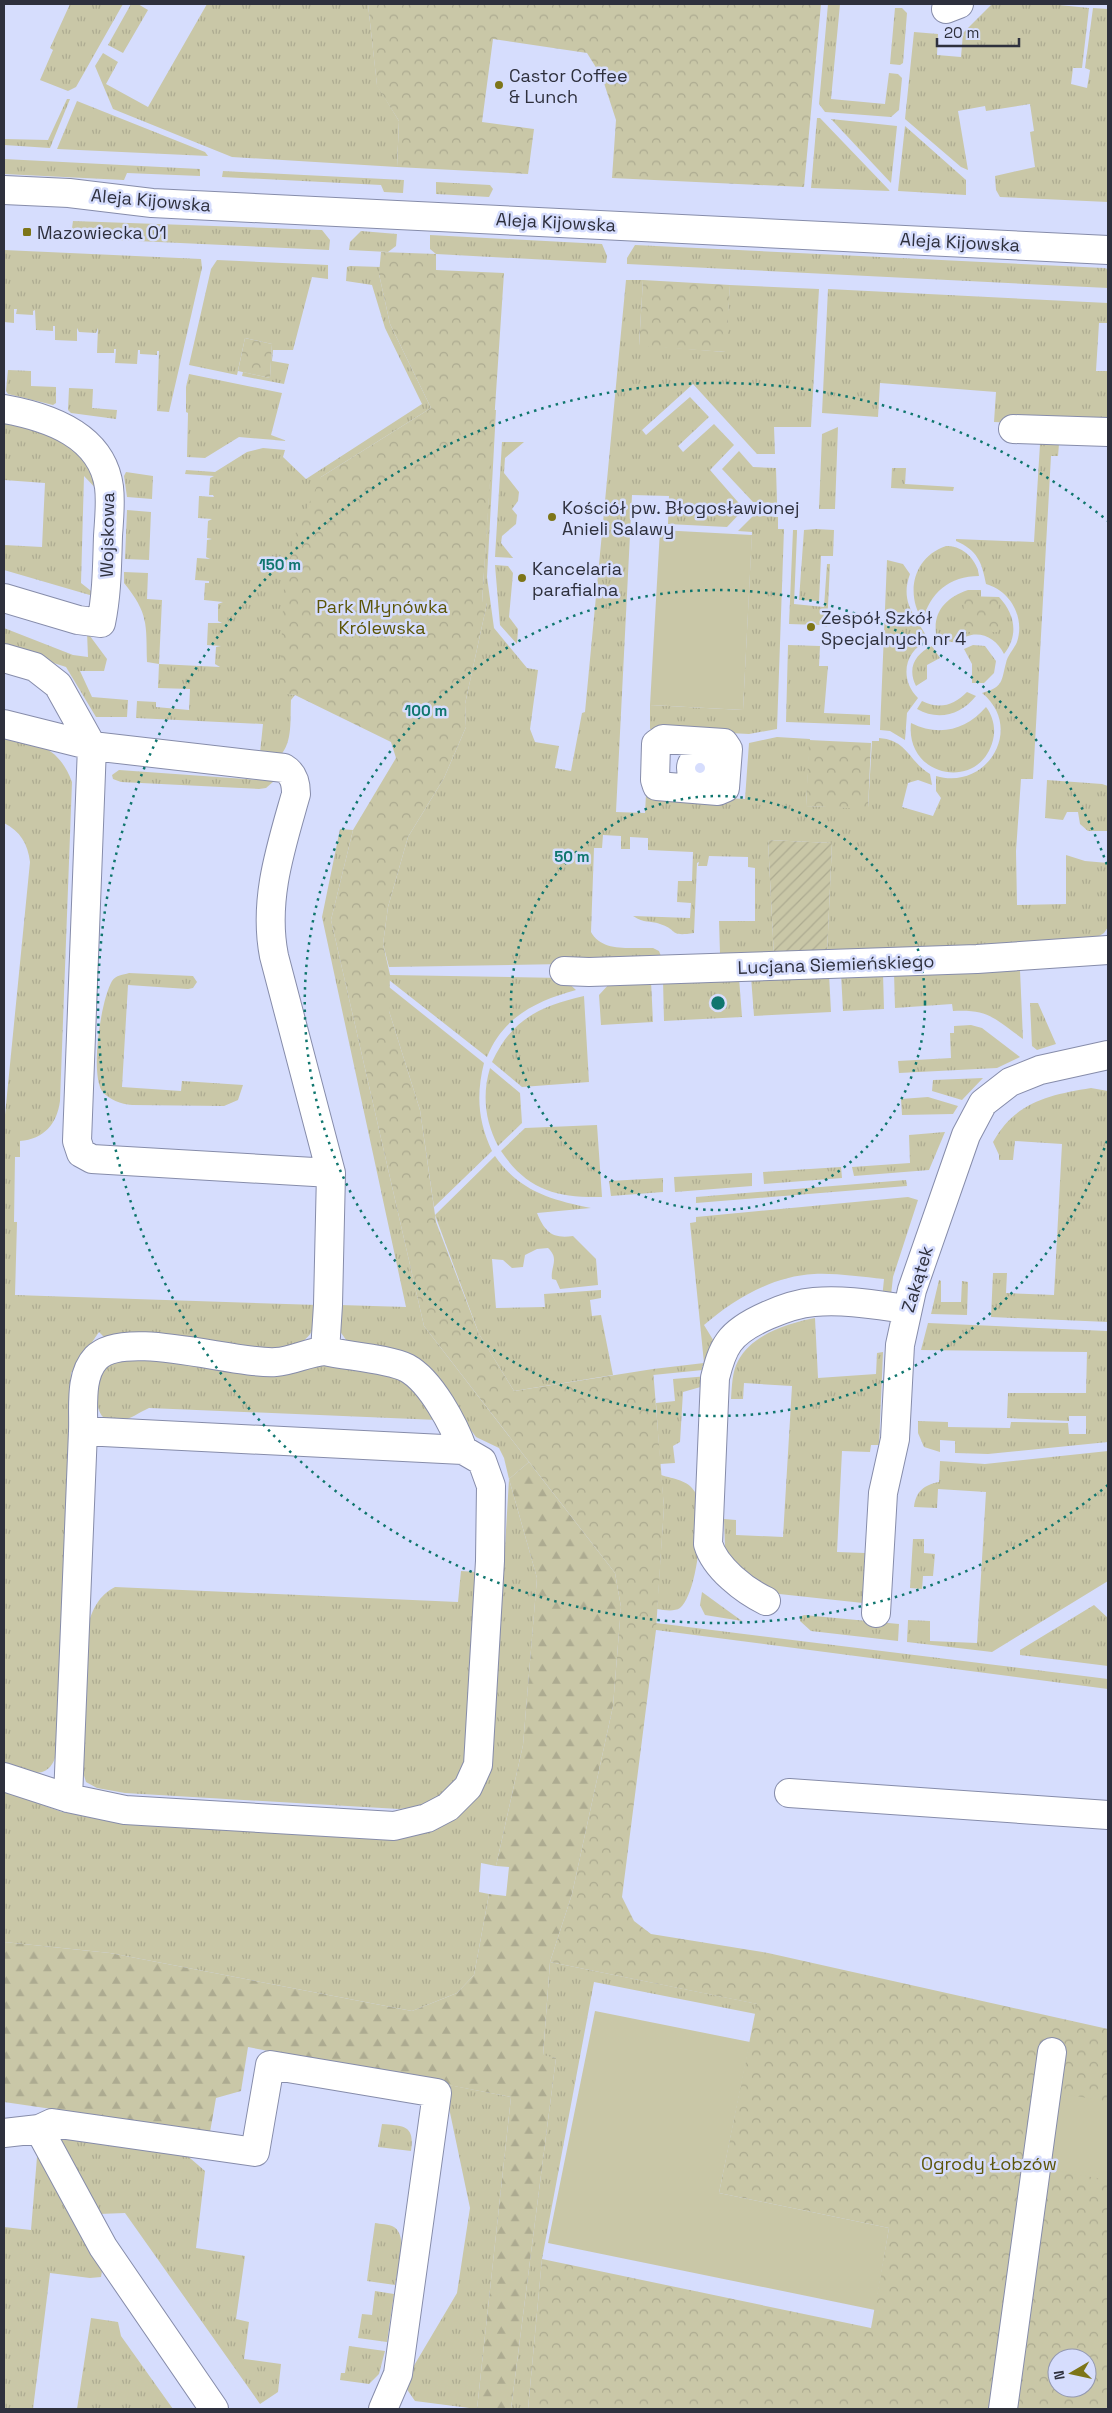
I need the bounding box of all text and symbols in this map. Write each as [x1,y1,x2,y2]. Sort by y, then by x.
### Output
scale bar [937,15,1020,47]
text: 20 m [944,23,979,42]
place label: Castor Coffee & Lunch [509,64,628,108]
marker: Castor Coffee & Lunch [493,79,505,91]
street label: Aleja Kijowska [90,183,212,217]
street label: Aleja Kijowska [495,207,617,237]
place label: Mazowiecka 01 [37,221,167,244]
marker: Mazowiecka 01 [21,226,33,238]
street label: Aleja Kijowska [899,227,1021,257]
street label: Wojskowa [95,492,119,578]
place label: Kościół pw. Błogosławionej Anieli Salawy [562,496,799,540]
marker: Kościół pw. Błogosławionej Anieli Salawy [546,511,558,523]
text: 150 m [259,555,301,574]
place label: Kancelaria parafialna [532,557,622,601]
marker: Kancelaria parafialna [516,572,528,584]
park label: Park Młynówka Królewska [316,595,448,639]
place label: Zespół Szkół Specjalnych nr 4 [821,606,966,650]
marker: Zespół Szkół Specjalnych nr 4 [805,621,817,633]
text: 100 m [405,701,447,720]
text: 50 m [554,847,590,866]
street label: Lucjana Siemieńskiego [737,949,935,979]
centre of rings [709,994,727,1012]
street label: Zakątek [896,1243,938,1315]
park label: Ogrody Łobzów [921,2152,1057,2175]
north arrow [1047,2348,1097,2398]
text: N [1050,2369,1069,2381]

